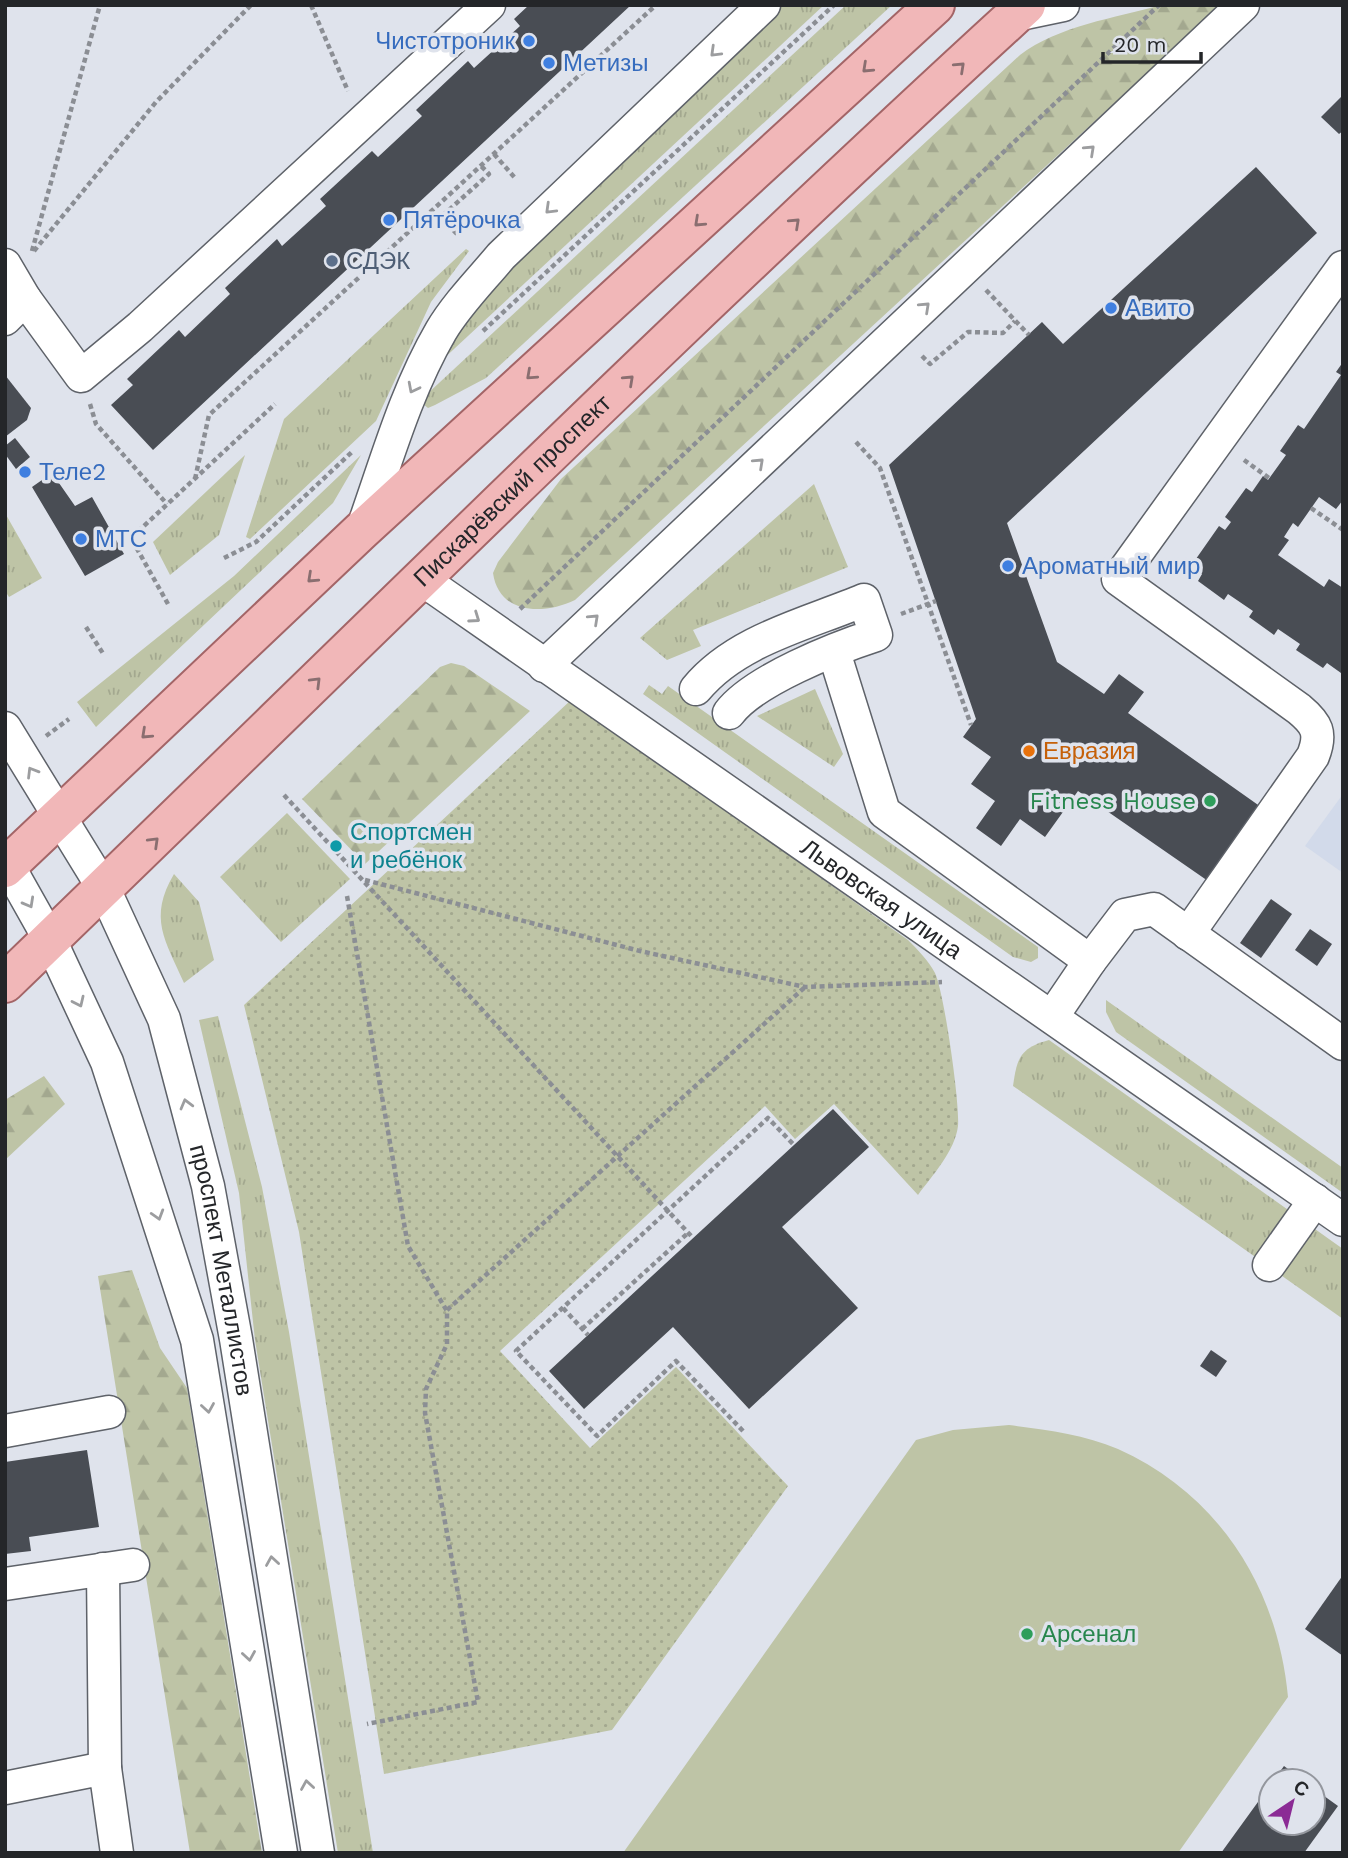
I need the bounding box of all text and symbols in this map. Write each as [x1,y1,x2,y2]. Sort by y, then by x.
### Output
scale bar [1103,21,1201,65]
place label: Чистотроник [375,27,515,55]
text: 20 m [1114,32,1166,57]
marker: Чистотроник [521,33,537,49]
one-way arrow [710,44,723,57]
place label: Метизы [563,49,648,77]
marker: Метизы [541,55,557,71]
one-way arrow [862,60,875,72]
one-way arrow [952,63,965,75]
one-way arrow [1082,146,1095,159]
one-way arrow [546,201,559,214]
place label: Пятёрочка [403,206,521,234]
marker: Пятёрочка [381,212,397,228]
one-way arrow [694,213,707,226]
one-way arrow [787,219,800,232]
place label: СДЭК [346,247,410,275]
marker: СДЭК [324,253,340,269]
place label: Авито [1125,294,1191,322]
marker: Авито [1103,300,1119,316]
one-way arrow [916,302,929,315]
one-way arrow [527,367,540,380]
one-way arrow [621,375,634,388]
one-way arrow [407,381,421,393]
street label: Пискарёвский проспект [408,389,617,592]
place label: Теле2 [39,458,106,486]
one-way arrow [751,458,764,471]
marker: Теле2 [17,464,33,480]
place label: МТС [95,525,147,553]
marker: МТС [73,531,89,547]
place label: Ароматный мир [1022,552,1200,580]
marker: Ароматный мир [1000,558,1016,574]
one-way arrow [307,570,320,583]
one-way arrow [467,609,480,622]
one-way arrow [586,615,599,628]
one-way arrow [307,678,320,691]
one-way arrow [141,726,154,739]
place label: Евразия [1043,737,1136,765]
marker: Евразия [1021,743,1037,759]
one-way arrow [28,767,41,780]
place label: Fitness House [1030,787,1196,815]
marker: Fitness House [1202,793,1218,809]
place label: Спортсмен и ребёнок [350,818,472,874]
street label: Львовская улица [795,833,968,965]
one-way arrow [145,838,158,851]
marker: Спортсмен и ребёнок [328,838,344,854]
one-way arrow [21,895,34,908]
one-way arrow [71,995,85,1007]
one-way arrow [180,1099,194,1111]
street label: проспект Металлистов [184,1141,259,1398]
one-way arrow [150,1209,165,1221]
one-way arrow [200,1402,215,1414]
one-way arrow [265,1555,280,1567]
place label: Арсенал [1041,1620,1136,1648]
marker: Арсенал [1019,1626,1035,1642]
one-way arrow [241,1651,256,1662]
north arrow [1257,1767,1327,1837]
text: С [1289,1775,1314,1802]
one-way arrow [300,1779,315,1791]

